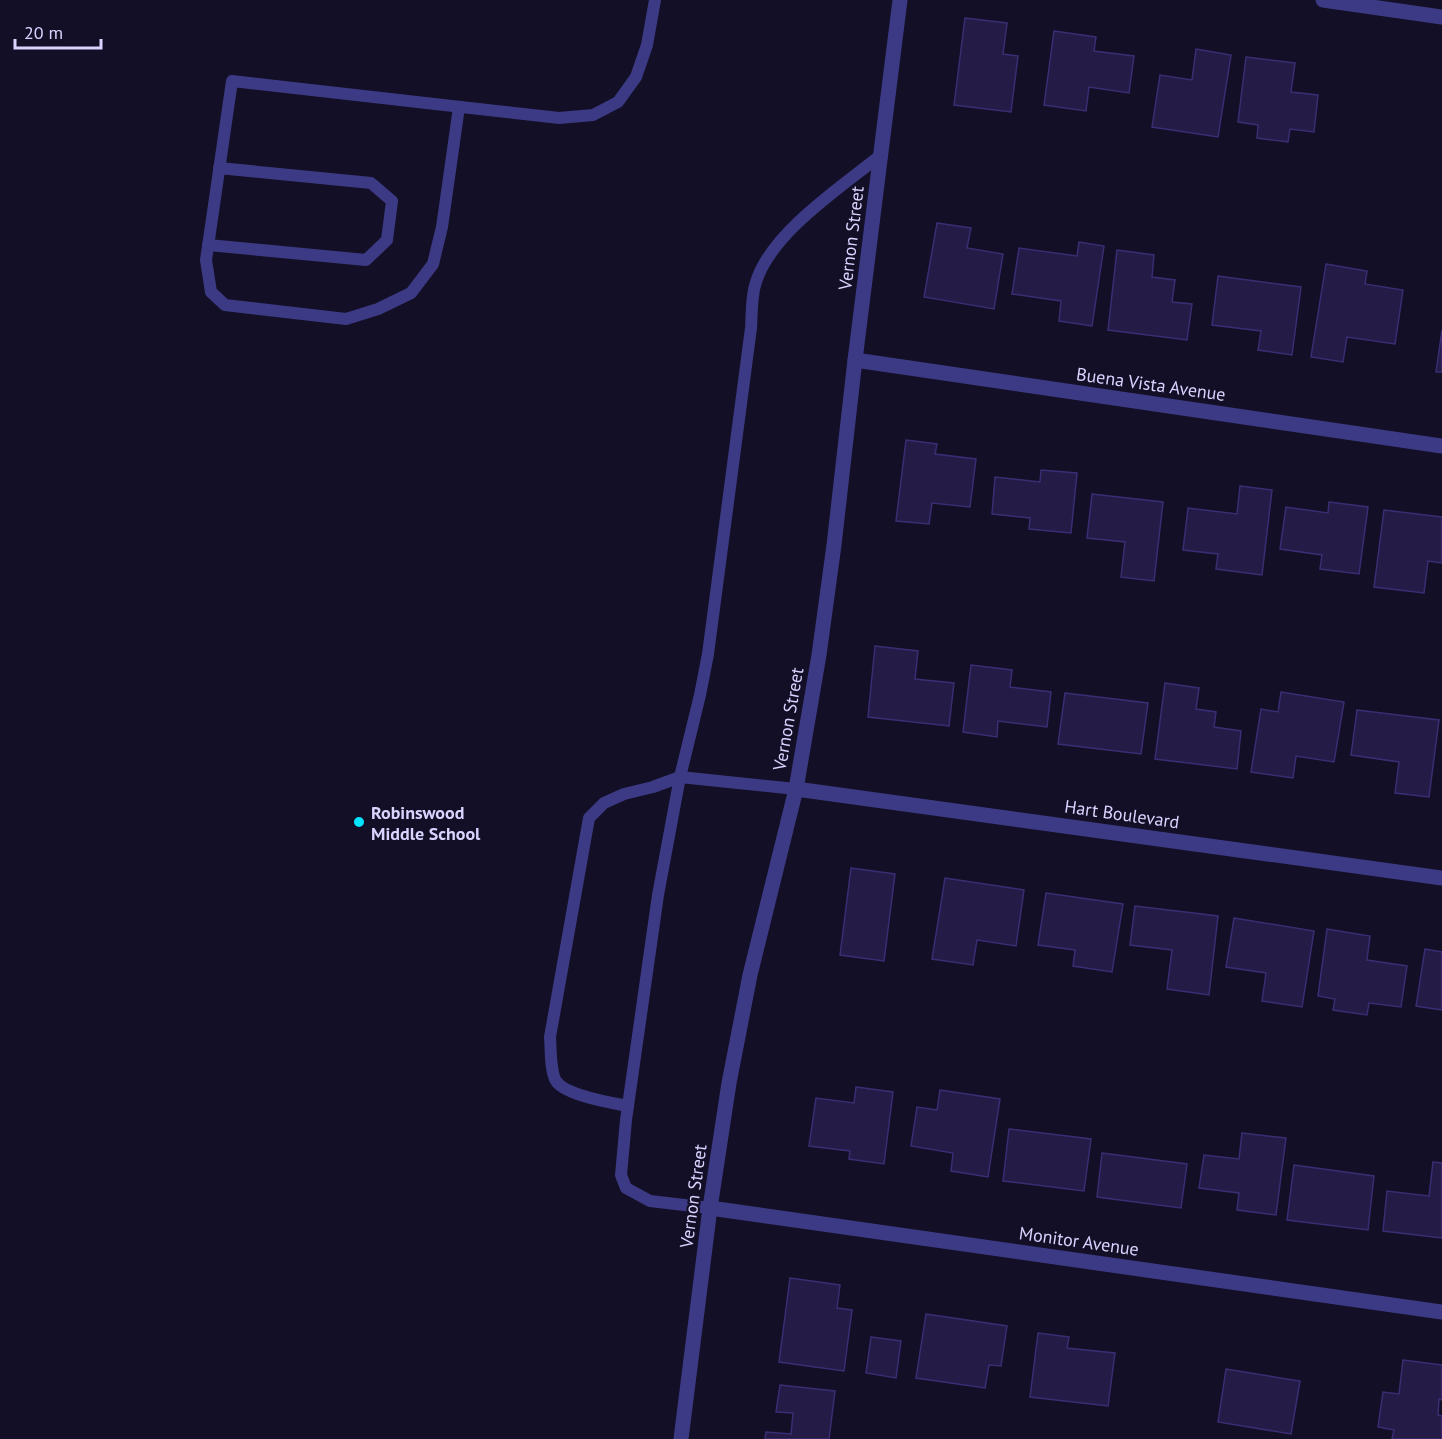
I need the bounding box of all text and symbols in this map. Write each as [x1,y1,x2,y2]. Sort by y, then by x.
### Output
scale bar [15,12,100,50]
text: 20 m [24,21,63,44]
street label: Vernon Street [833,185,869,292]
street label: Buena Vista Avenue [1075,362,1227,406]
street label: Vernon Street [767,666,808,773]
street label: Hart Boulevard [1063,795,1181,833]
place label: Robinswood Middle School [371,801,481,845]
marker: Robinswood Middle School [352,815,366,829]
street label: Vernon Street [674,1143,712,1250]
street label: Monitor Avenue [1018,1221,1140,1261]

